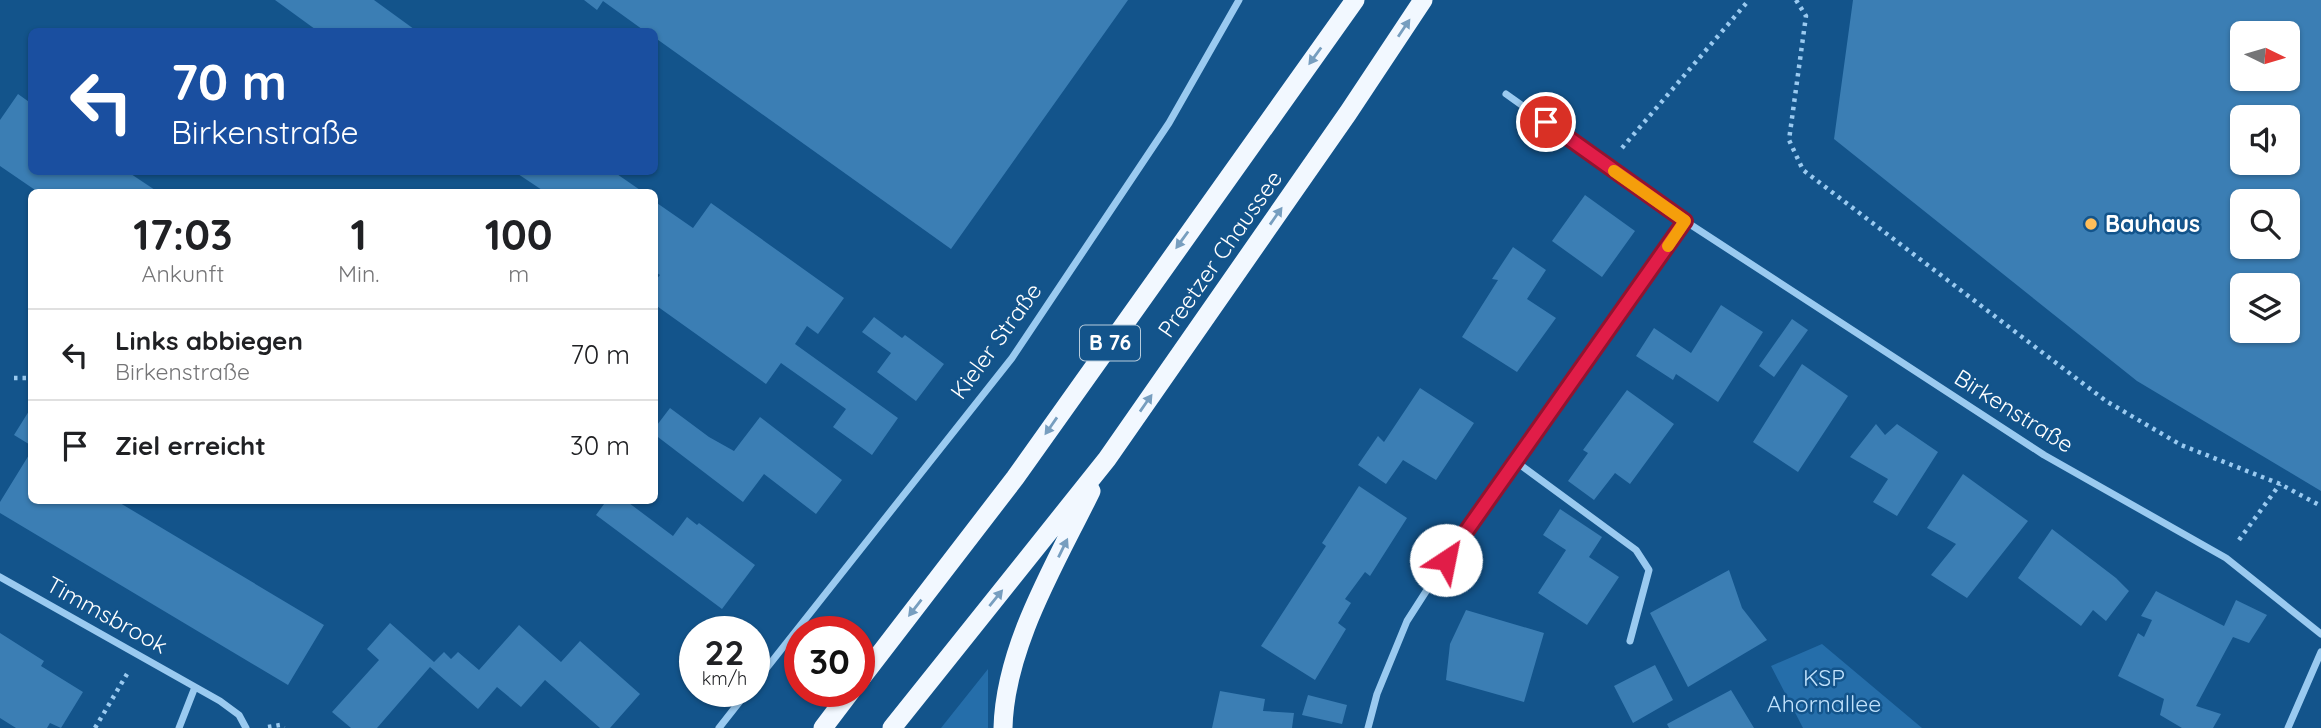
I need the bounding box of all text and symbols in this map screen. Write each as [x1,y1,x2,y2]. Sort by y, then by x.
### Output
one-way arrow [1398,18,1411,38]
north arrow [2230,21,2300,91]
map controls [2230,21,2300,343]
one-way arrow [1308,46,1322,65]
text: 70 m [171,51,287,112]
icon: left [56,56,147,147]
pin [1516,92,1576,152]
icon: arrive [1527,103,1565,141]
button: sound [2230,105,2300,175]
text: Birkenstraße [171,112,359,152]
street label: Preetzer Chaussee [1151,165,1288,343]
button: search [2230,189,2300,259]
one-way arrow [1269,207,1283,225]
text: 17:03 [133,208,233,261]
text: 1 [350,208,367,261]
text: 100 [485,208,553,261]
place label: Bauhaus [2105,209,2200,238]
marker: Bauhaus [2083,216,2099,232]
one-way arrow [1176,231,1190,249]
text: Ankunft [142,259,224,288]
text: Min. [338,259,379,288]
text: m [508,259,529,288]
button: layers [2230,273,2300,343]
street label: Kieler Straße [944,277,1048,405]
text: Links abbiegen [115,324,303,357]
road number: B 76 [1080,326,1140,360]
icon: left [56,336,94,374]
text: 70 m [570,338,630,371]
text: Birkenstraße [115,357,250,386]
street label: Birkenstraße [1949,363,2079,459]
one-way arrow [1139,394,1153,412]
one-way arrow [1044,417,1058,435]
icon: arrive [56,427,94,465]
text: Ziel erreicht [115,429,266,462]
text: 30 m [570,429,630,462]
position arrow [1409,523,1483,597]
one-way arrow [1057,538,1069,558]
street label: Timmsbrook [42,569,173,660]
one-way arrow [988,589,1003,607]
one-way arrow [907,599,922,617]
speed limit sign: 30 [784,616,875,707]
text: 22 [705,630,744,674]
park label: KSP Ahornallee [1767,663,1881,718]
text: km/h [702,667,747,690]

